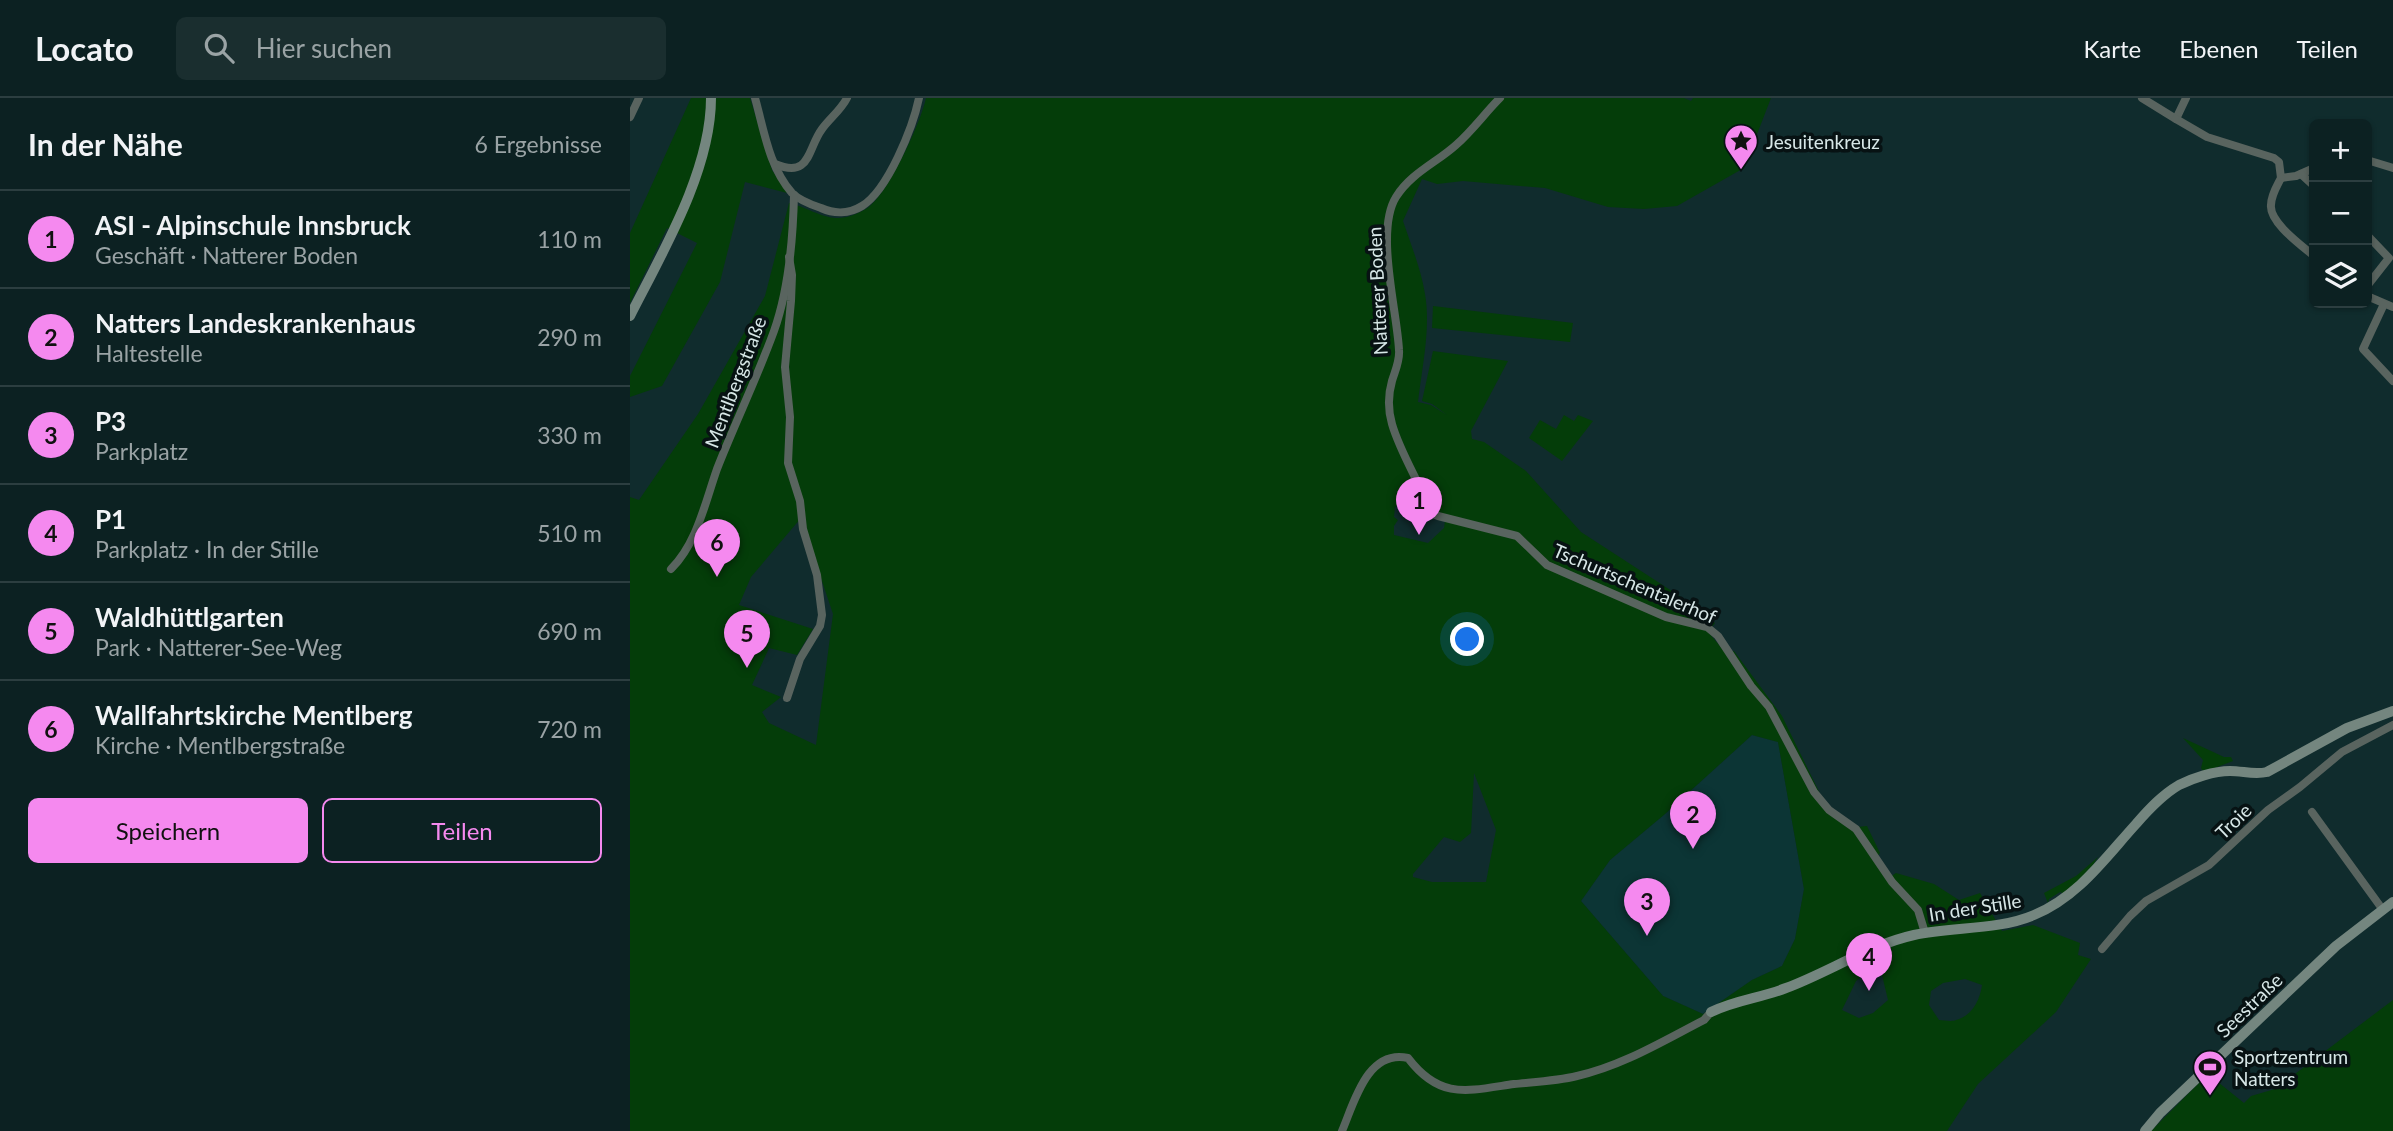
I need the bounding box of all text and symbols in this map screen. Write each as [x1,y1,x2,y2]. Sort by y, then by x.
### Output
search box [176,17,666,80]
text: Locato [35,28,134,68]
icon: search [200,29,238,67]
text: Hier suchen [256,32,392,64]
text: Karte [2084,34,2141,63]
text: Ebenen [2179,34,2259,63]
text: Teilen [2297,34,2358,63]
map controls [2309,119,2372,308]
button: + [2309,119,2372,182]
place icon: Jesuitenkreuz [1722,122,1760,171]
text: In der Nähe [28,126,183,162]
text: 6 Ergebnisse [474,130,602,158]
place label: Jesuitenkreuz [1766,130,1880,153]
button: − [2309,182,2372,245]
text: ASI - Alpinschule Innsbruck [95,209,411,241]
text: 1 [44,225,58,253]
text: 110 m [537,225,602,253]
street label: Natterer Boden [1362,226,1392,356]
text: Geschäft · Natterer Boden [95,241,358,269]
button: layers [2309,245,2372,308]
text: Natters Landeskrankenhaus [95,307,416,339]
street label: Mentlbergstraße [699,313,771,451]
text: 2 [44,323,58,351]
text: 290 m [537,323,602,351]
text: Haltestelle [95,339,203,367]
text: P3 [95,405,126,437]
text: 3 [44,421,58,449]
text: 330 m [537,421,602,449]
text: Parkplatz [95,437,188,465]
pin: 1 [1396,477,1442,535]
text: P1 [95,503,126,535]
text: 4 [44,519,58,547]
text: 510 m [537,519,602,547]
pin: 6 [694,519,740,577]
text: Parkplatz · In der Stille [95,535,319,563]
street label: Tschurtschentalerhof [1550,538,1720,628]
text: Waldhüttlgarten [95,601,284,633]
pin: 5 [724,610,770,668]
text: 5 [44,617,58,645]
text: 690 m [537,617,602,645]
your location [1450,622,1484,656]
text: Park · Natterer-See-Weg [95,633,342,661]
text: Wallfahrtskirche Mentlberg [95,699,413,731]
text: 6 [44,715,58,743]
text: 720 m [537,715,602,743]
text: Kirche · Mentlbergstraße [95,731,345,759]
pin: 2 [1670,791,1716,849]
button: Speichern [28,798,308,863]
button: Teilen [322,798,602,863]
street label: Troie [2210,798,2256,844]
pin: 3 [1624,878,1670,936]
street label: In der Stille [1927,888,2023,926]
pin: 4 [1846,933,1892,991]
street label: Seestraße [2211,968,2287,1042]
place label: Sportzentrum Natters [2234,1045,2348,1090]
sports icon: Sportzentrum Natters [2191,1048,2229,1097]

